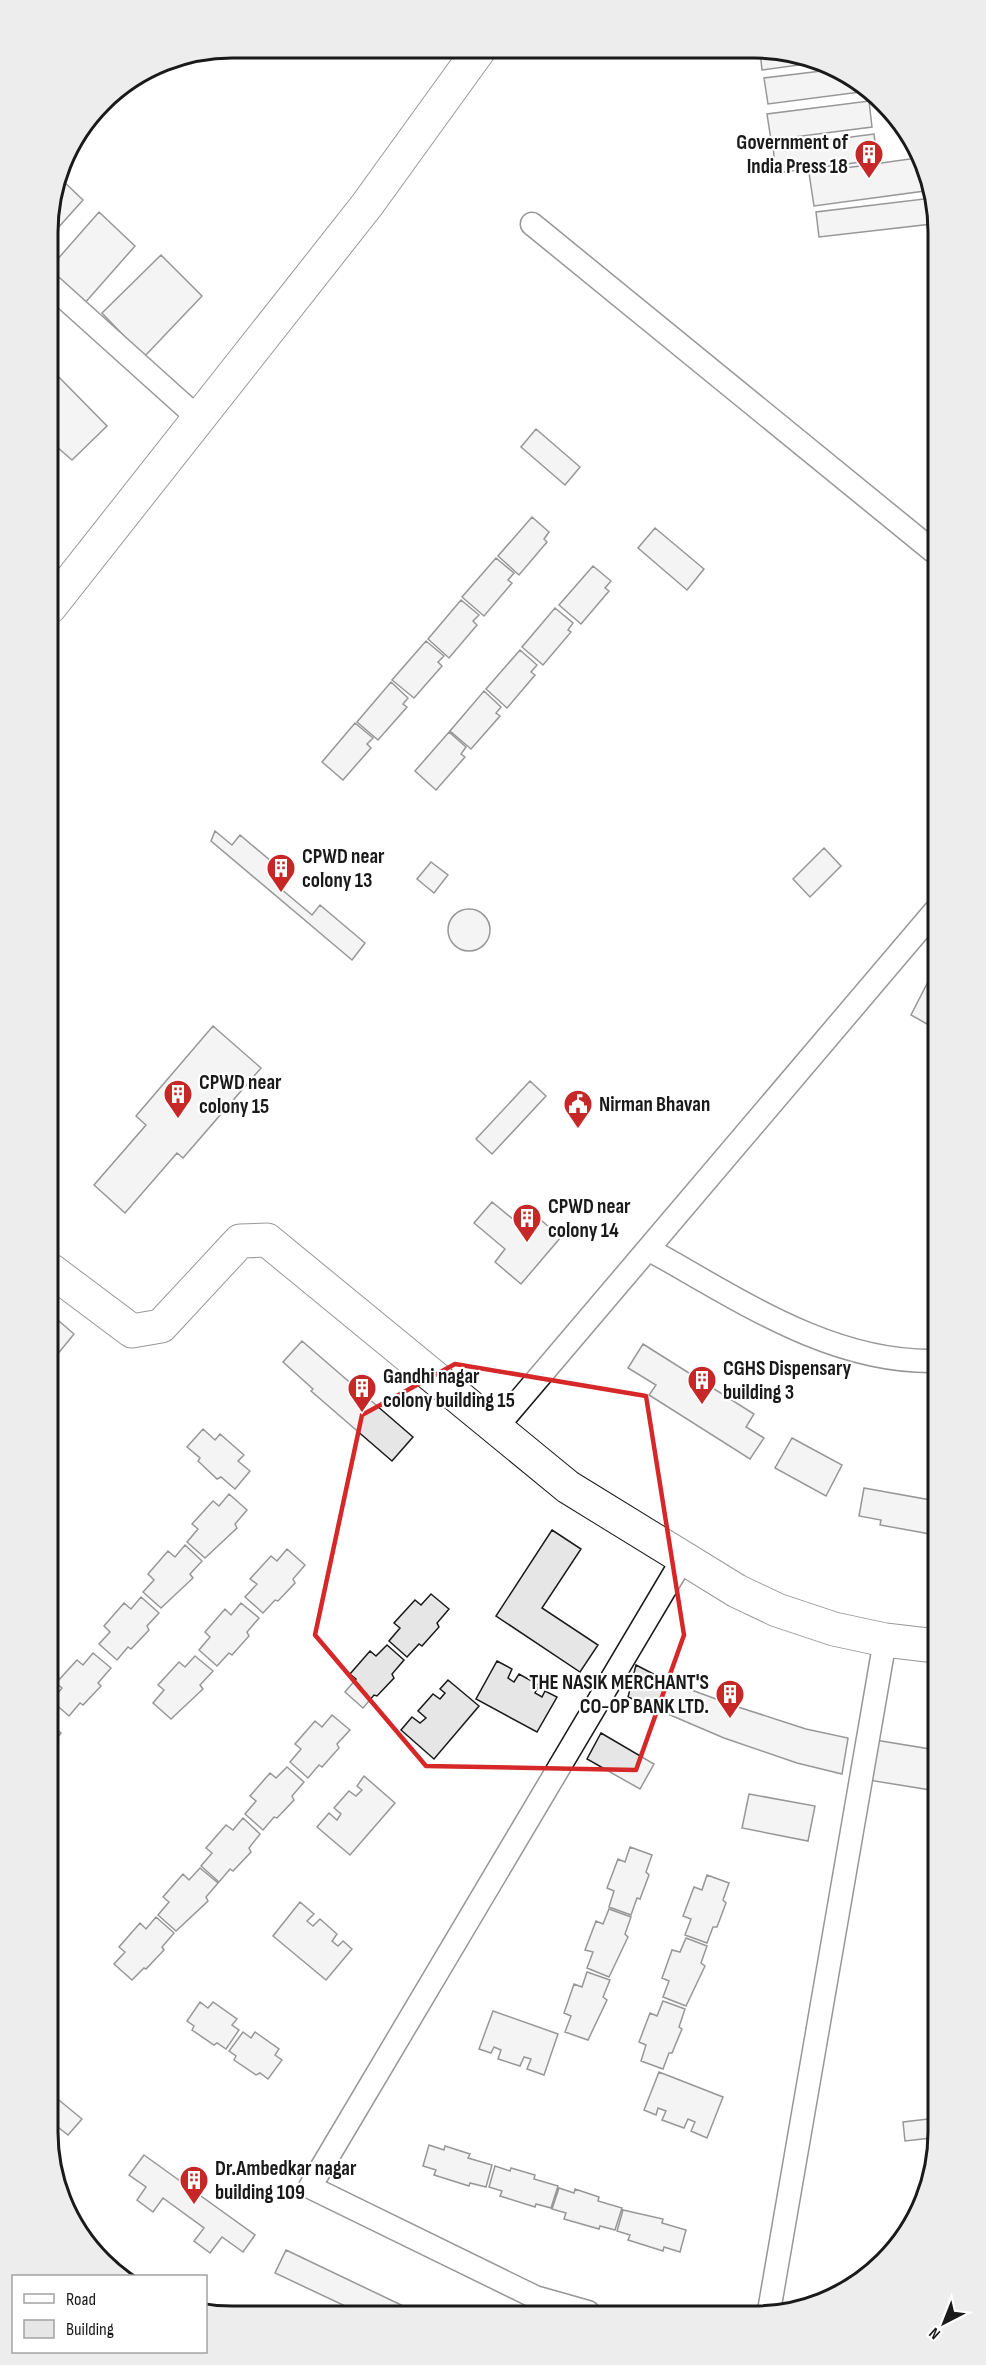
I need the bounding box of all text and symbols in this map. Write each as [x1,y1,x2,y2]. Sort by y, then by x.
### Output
place label: Government of India Press 18 [736,130,848,179]
building icon: Government of India Press 18 [853,138,885,180]
place label: CPWD near colony 13 [302,844,385,893]
building icon: CPWD near colony 13 [265,852,297,894]
place label: CPWD near colony 15 [199,1070,282,1119]
building icon: CPWD near colony 15 [162,1078,194,1120]
public building icon: Nirman Bhavan [562,1088,594,1130]
place label: Nirman Bhavan [599,1092,710,1117]
place label: CPWD near colony 14 [548,1194,631,1243]
building icon: CPWD near colony 14 [511,1202,543,1244]
place label: CGHS Dispensary building 3 [723,1356,852,1405]
place label: Gandhi nagar colony building 15 [383,1364,515,1413]
building icon: CGHS Dispensary building 3 [686,1364,718,1406]
building icon: Gandhi nagar colony building 15 [346,1372,378,1414]
place label: THE NASIK MERCHANT'S CO-OP BANK LTD. [529,1670,709,1719]
building icon: THE NASIK MERCHANT'S CO-OP BANK LTD. [714,1678,746,1720]
place label: Dr.Ambedkar nagar building 109 [215,2156,357,2205]
building icon: Dr.Ambedkar nagar building 109 [178,2164,210,2206]
legend [12,2275,207,2353]
text: Road [66,2289,96,2310]
north arrow [914,2293,974,2353]
text: Building [66,2319,114,2340]
text: N [925,2323,944,2343]

